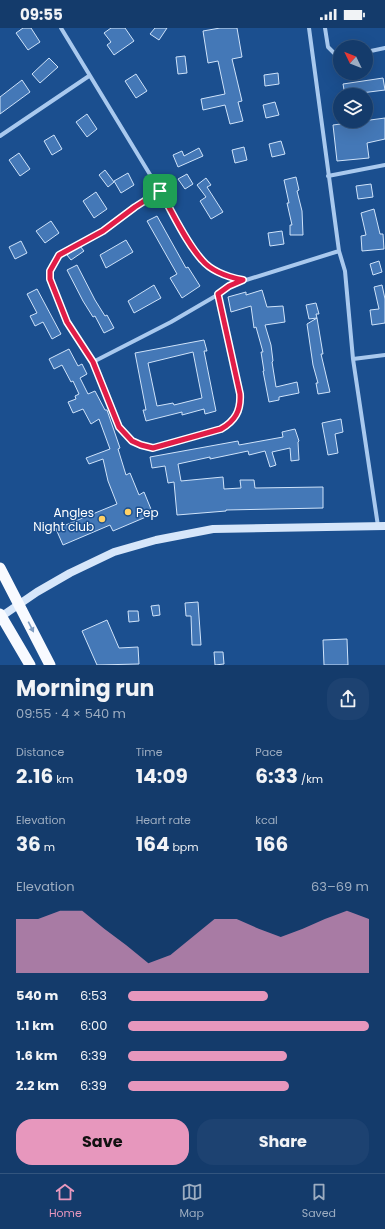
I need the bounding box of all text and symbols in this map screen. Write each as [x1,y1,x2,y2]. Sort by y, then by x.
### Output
text: 09:55 [20,4,63,25]
north arrow [333,40,373,80]
map controls [333,40,373,128]
button: layers [333,88,373,128]
pin [143,174,177,208]
icon: arrive [149,180,171,202]
place label: Angles Night club [33,504,94,535]
place label: Pep [136,504,159,521]
marker: Pep [123,507,133,517]
marker: Angles Night club [97,514,107,524]
one-way arrow [28,622,34,633]
text: Morning run [16,673,154,704]
button: share [327,678,369,720]
text: 09:55 · 4 × 540 m [16,704,126,723]
text: Distance [16,744,64,760]
text: Time [136,744,162,760]
text: Pace [255,744,283,760]
text: 2.16 [16,762,53,790]
text: 14:09 [136,762,188,790]
text: 6:33 [255,762,298,790]
text: km [53,771,73,787]
text: /km [298,771,323,787]
text: Elevation [16,812,66,828]
text: Heart rate [136,812,191,828]
text: kcal [255,812,278,828]
text: 36 [16,830,41,858]
text: 164 [136,830,169,858]
text: 166 [255,830,288,858]
text: m [41,839,55,855]
text: bpm [169,839,199,855]
text: Elevation [16,877,75,896]
text: 63–69 m [311,877,369,896]
text: 540 m [16,986,58,1005]
text: 6:53 [80,986,107,1005]
text: 1.1 km [16,1016,54,1035]
text: 6:00 [80,1016,107,1035]
text: 1.6 km [16,1046,57,1065]
text: 6:39 [80,1046,107,1065]
text: 2.2 km [16,1076,59,1095]
text: 6:39 [80,1076,107,1095]
button: Save [16,1119,189,1165]
button: Share [197,1119,369,1165]
tab: Home [49,1181,82,1222]
tab: Map [180,1181,204,1222]
tab: Saved [302,1181,336,1222]

